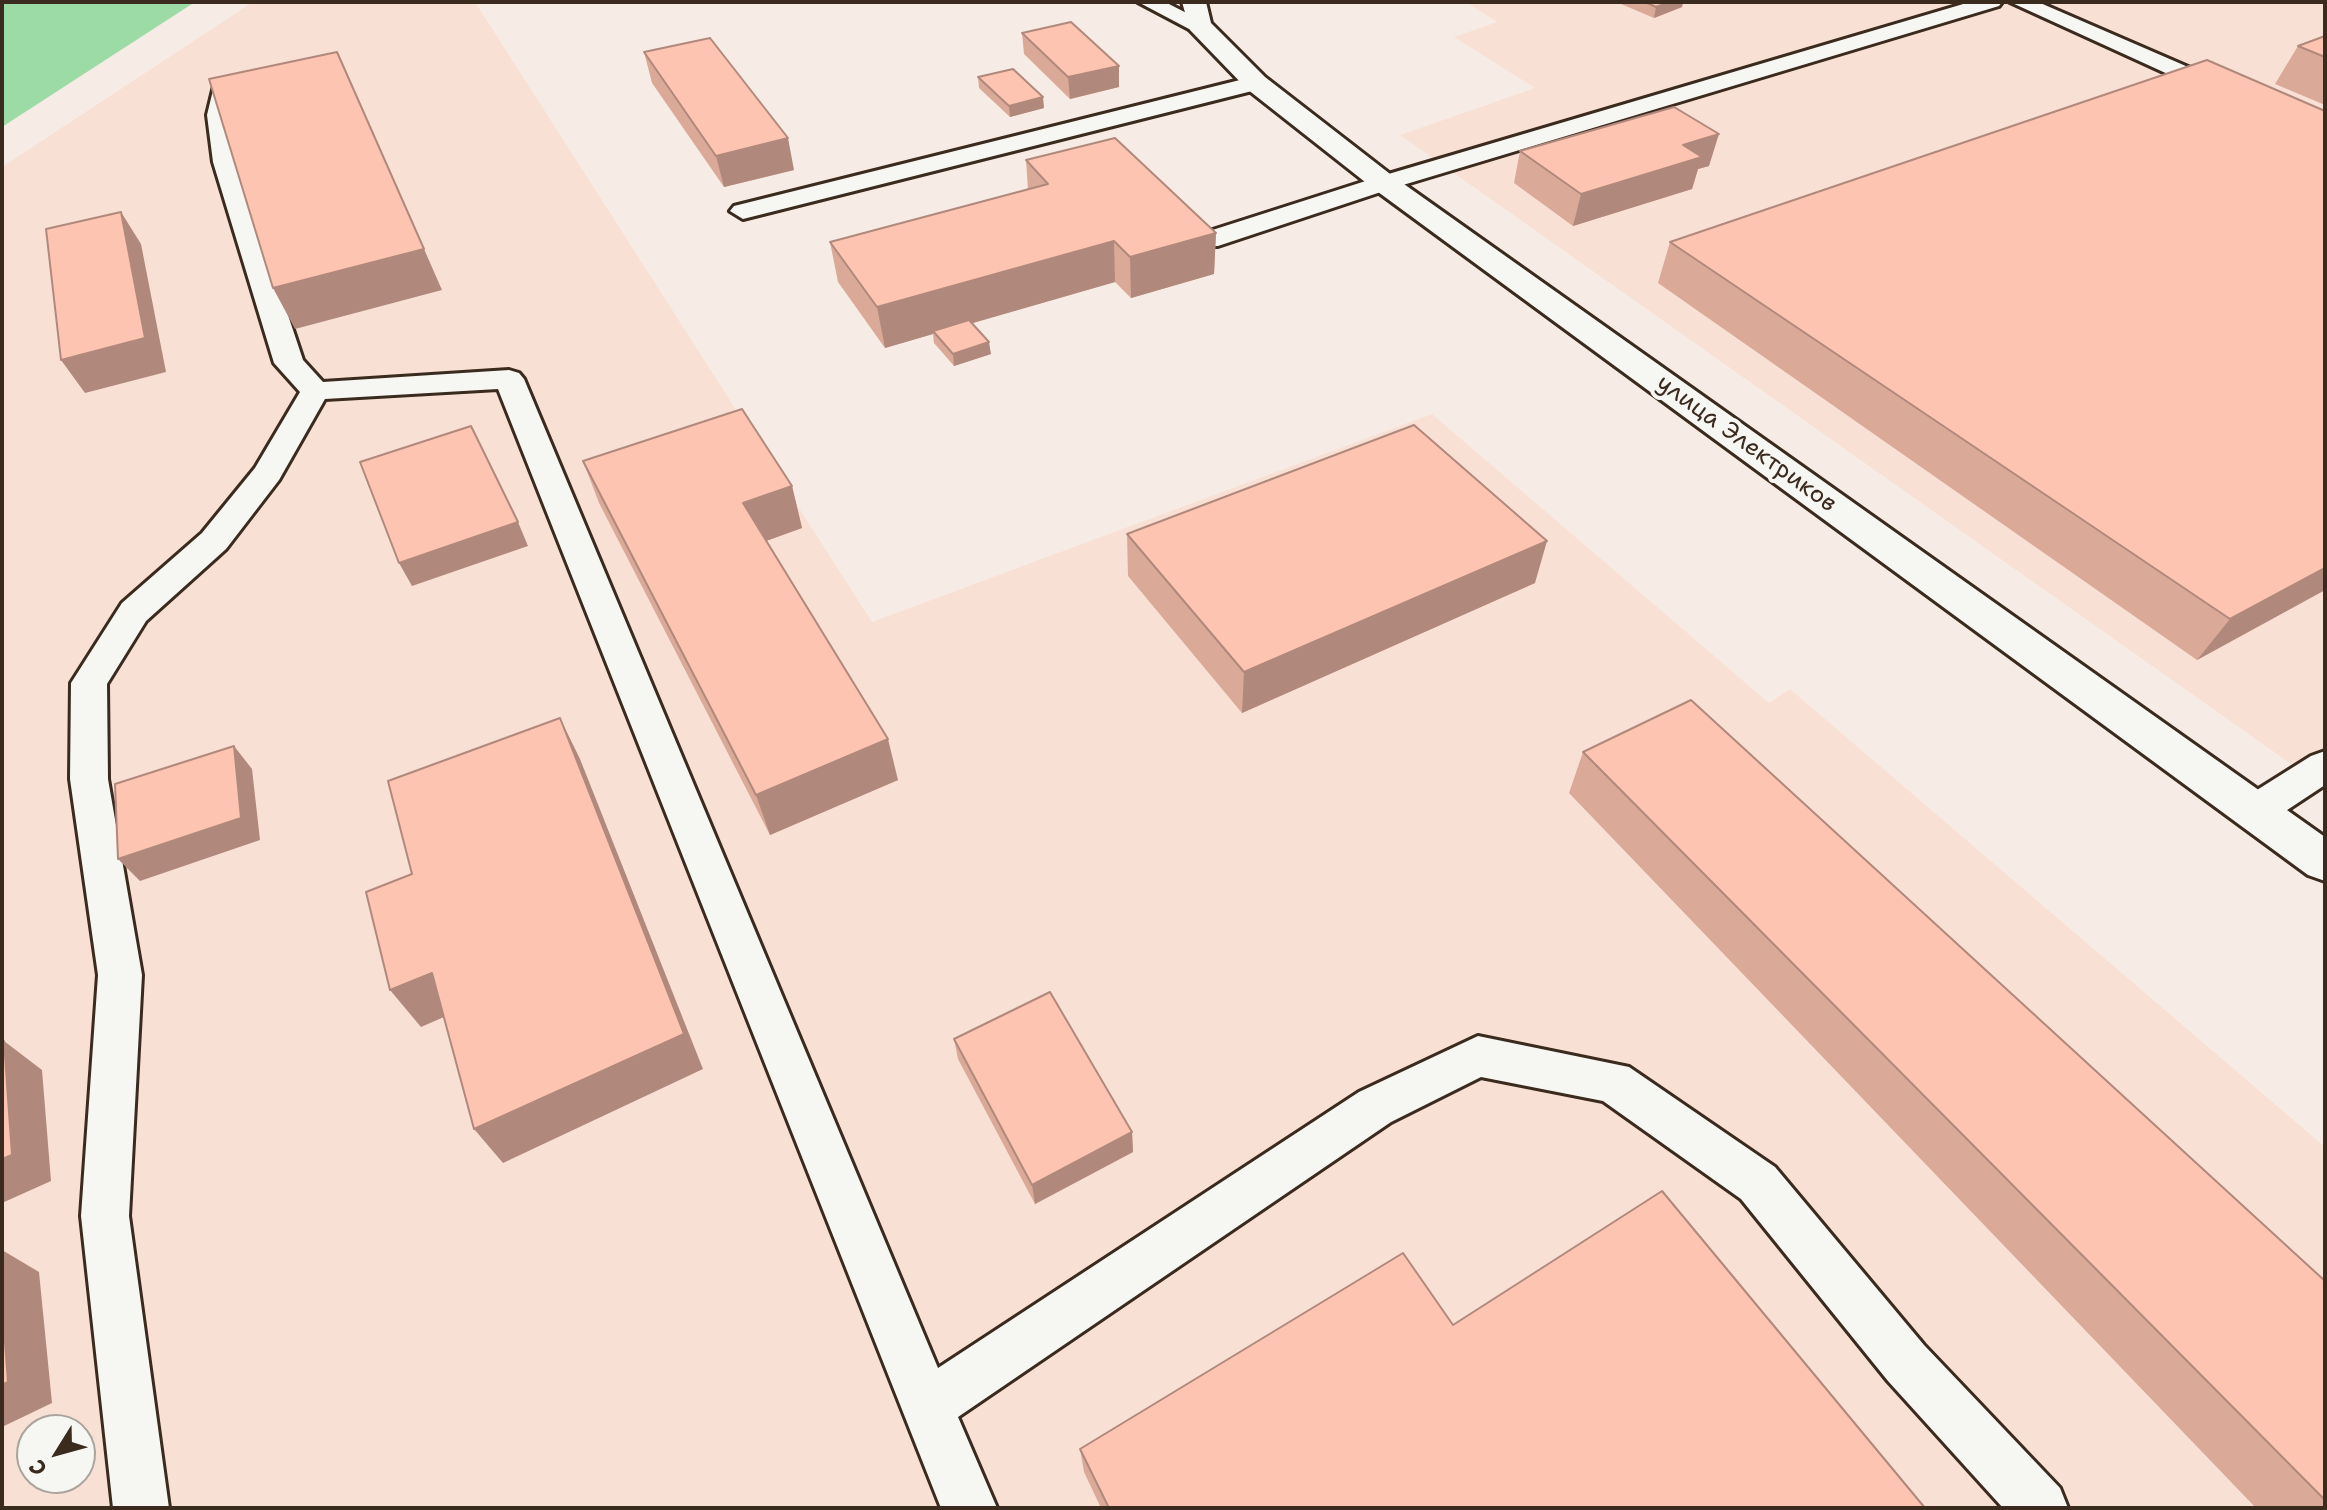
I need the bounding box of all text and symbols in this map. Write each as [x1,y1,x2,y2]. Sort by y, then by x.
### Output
street label: улица Электриков [1650,369,1842,519]
north arrow [16,1414,96,1494]
text: С [22,1453,54,1482]

